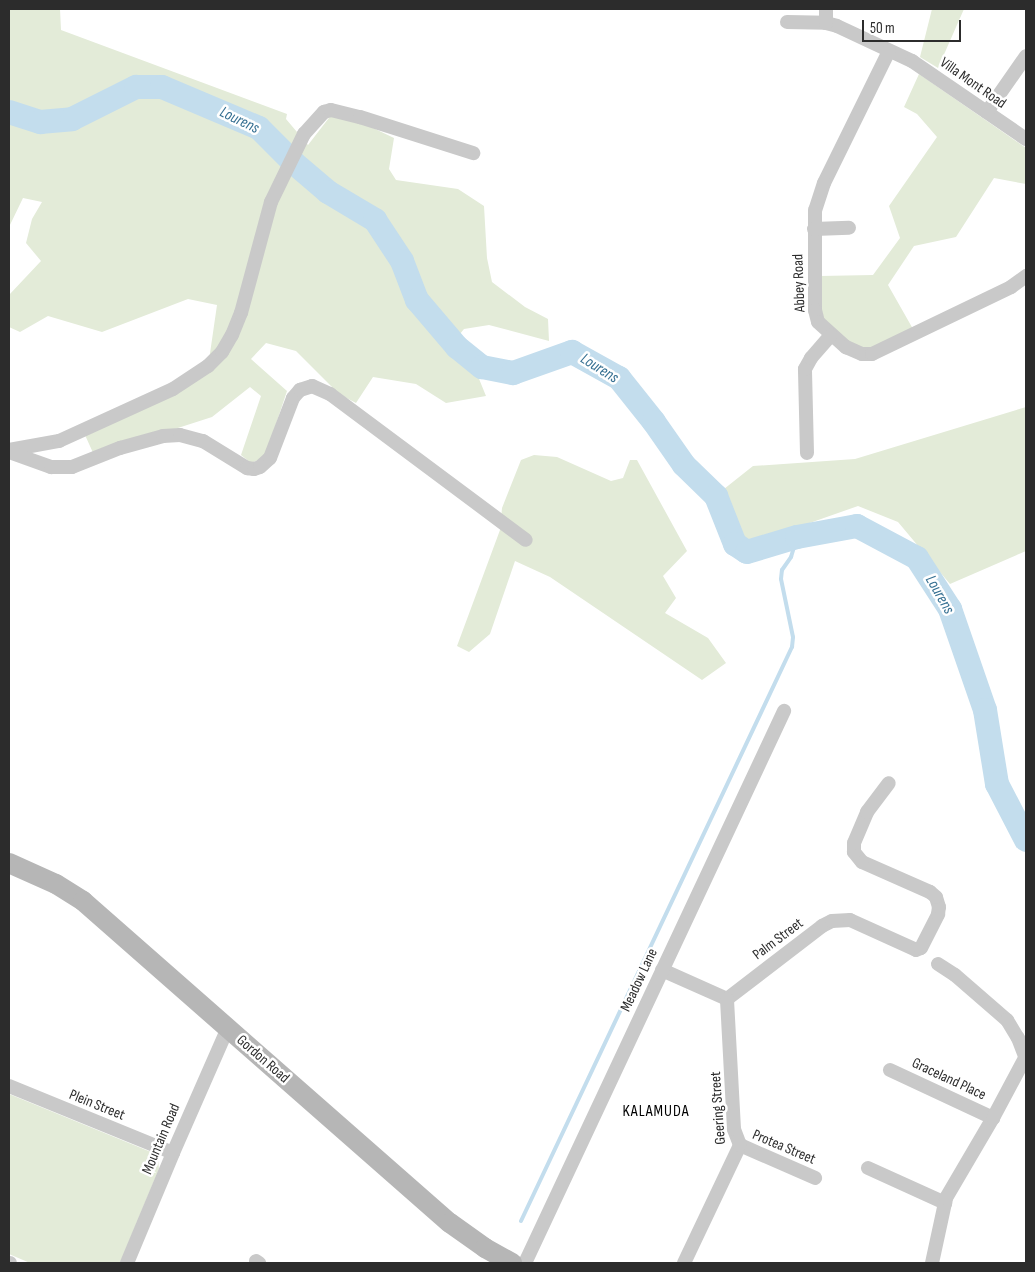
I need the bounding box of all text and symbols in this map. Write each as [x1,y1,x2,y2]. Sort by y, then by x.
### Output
scale bar [865,10,964,42]
text: 50 m [870,19,895,38]
street label: Villa Mont Road [936,54,1010,112]
water label: Lourens [216,103,262,139]
street label: Abbey Road [789,254,809,312]
water label: Lourens [576,350,622,388]
water label: Lourens [920,572,958,618]
street label: Palm Street [749,914,807,964]
street label: Meadow Lane [617,946,661,1014]
street label: Gordon Road [233,1031,293,1087]
street label: Graceland Place [909,1054,989,1104]
street label: Geering Street [706,1071,730,1145]
street label: Plein Street [67,1086,127,1124]
street label: Mountain Road [138,1101,184,1177]
district label: KALAMUDA [622,1102,690,1122]
street label: Protea Street [750,1126,818,1168]

